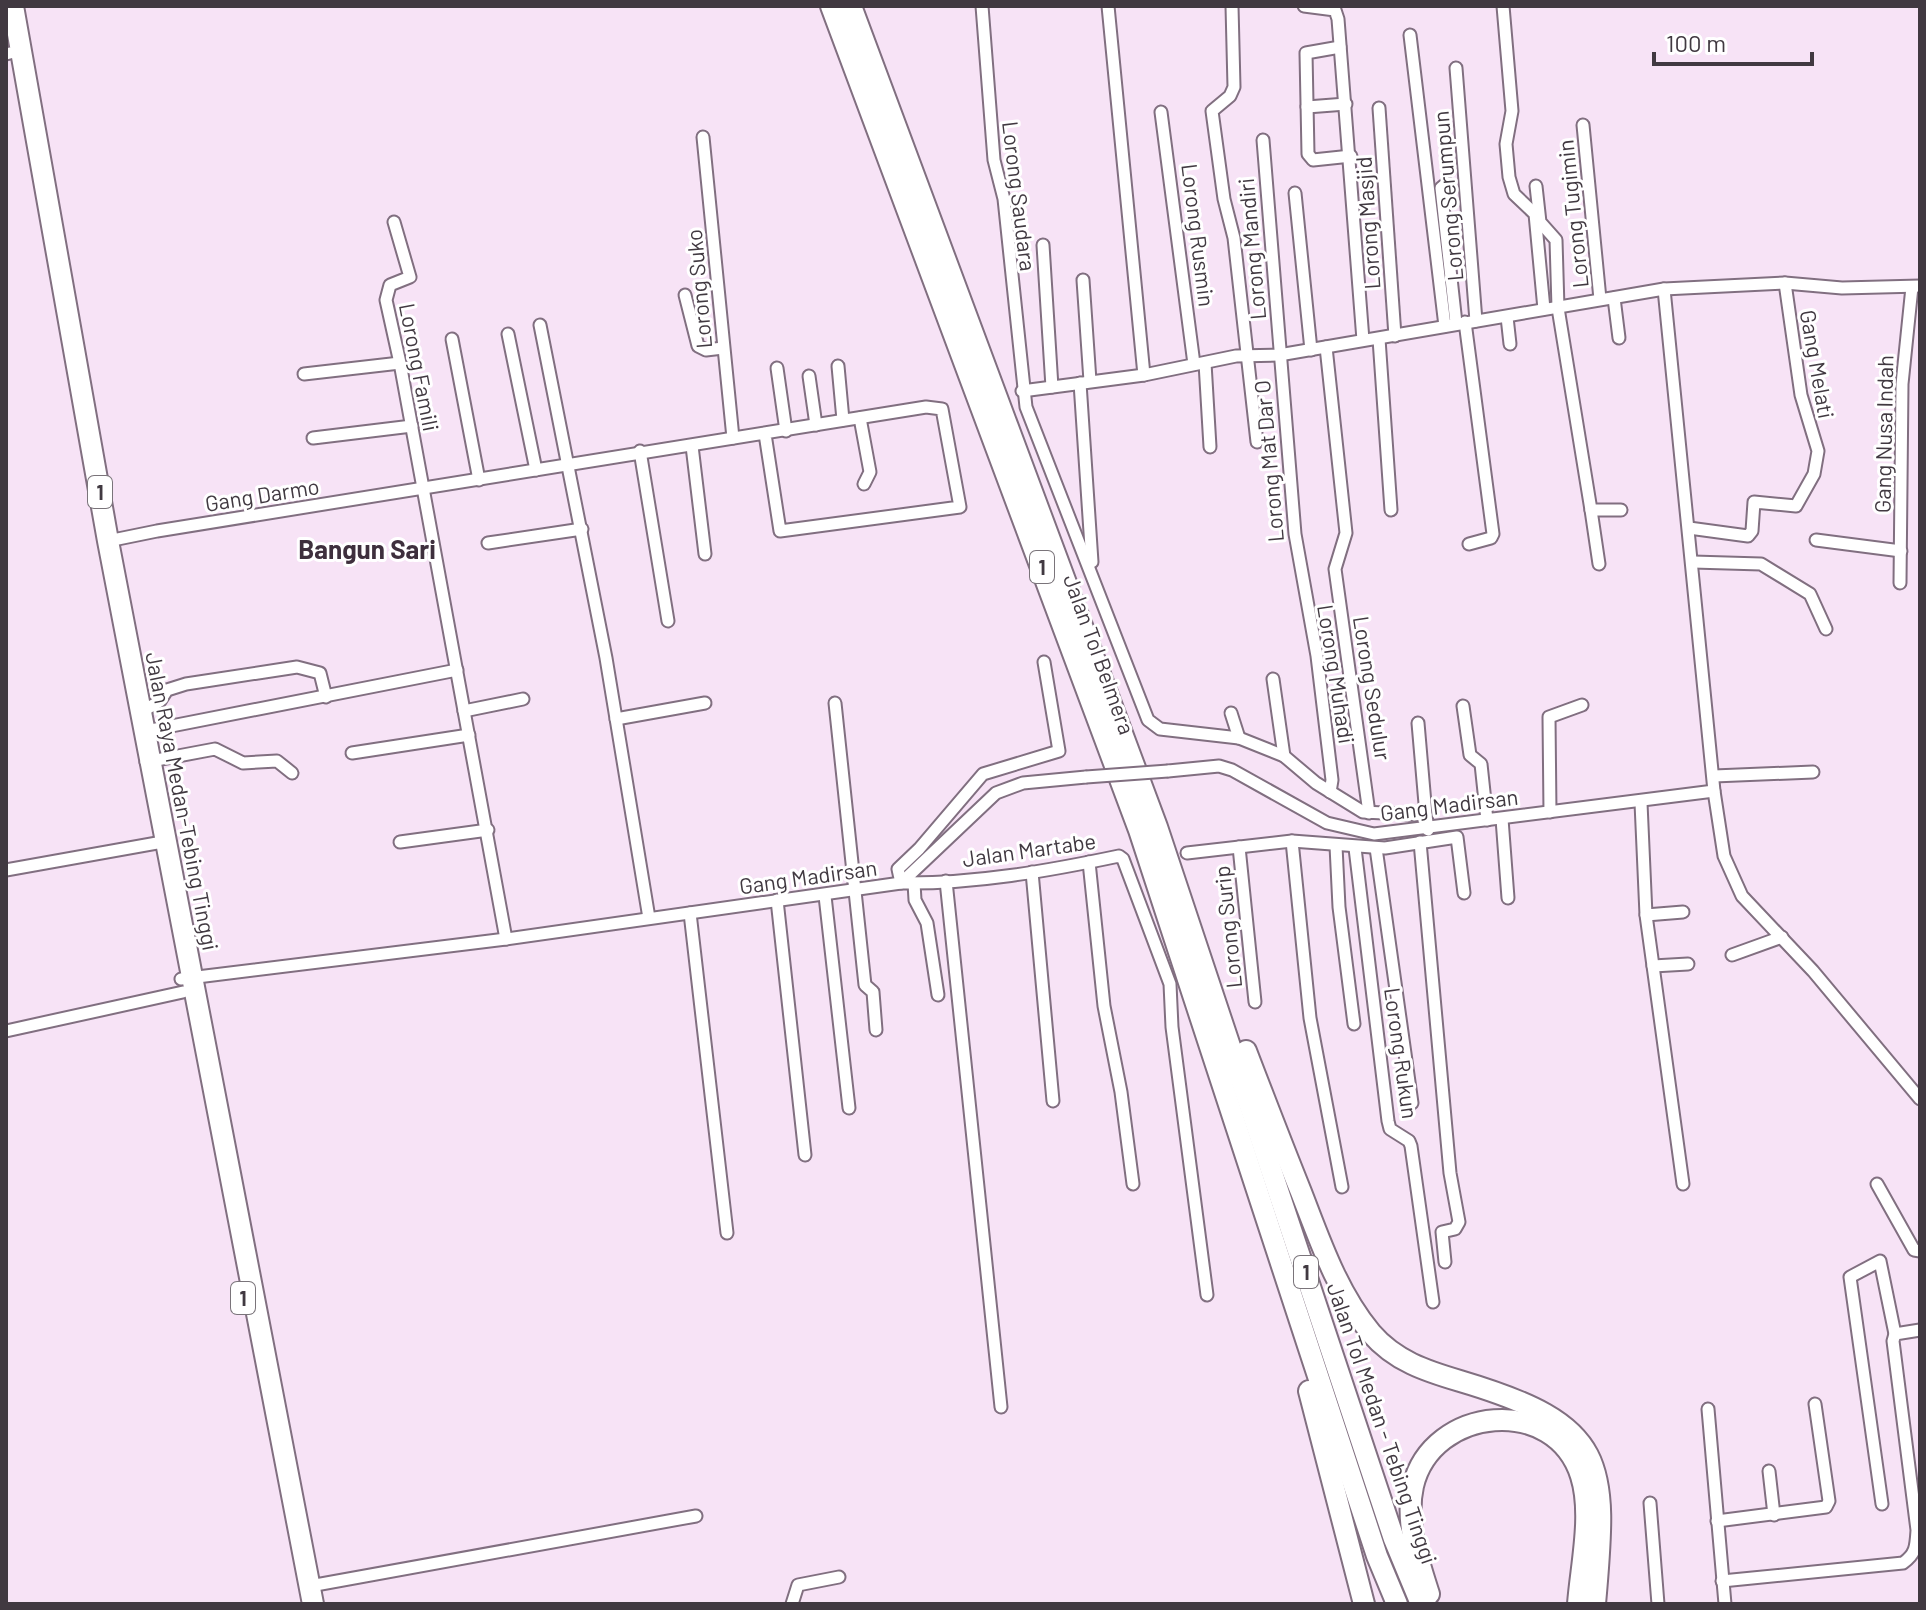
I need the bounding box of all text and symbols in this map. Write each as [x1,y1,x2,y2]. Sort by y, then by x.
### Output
scale bar [1654,16,1812,66]
text: 100 m [1666,28,1726,57]
street label: Lorong Serumpun [1427,110,1467,282]
street label: Lorong Saudara [998,120,1042,272]
street label: Lorong Tugimin [1551,139,1593,289]
street label: Lorong Masjid [1349,156,1385,290]
street label: Lorong Rusmin [1177,162,1221,308]
street label: Lorong Mandiri [1232,177,1270,321]
street label: Lorong Suko [680,228,716,350]
street label: Lorong Famili [395,301,445,433]
street label: Gang Melati [1796,308,1840,420]
street label: Gang Nusa Indah [1869,355,1897,513]
street label: Lorong Mat Dar O [1248,379,1288,543]
street label: Gang Darmo [203,472,321,516]
road number: 1 [88,476,112,508]
district label: Bangun Sari [298,533,436,564]
road number: 1 [1030,551,1054,583]
street label: Jalan Tol Belmera [1059,570,1141,738]
street label: Lorong Muhadi [1313,603,1361,745]
street label: Lorong Sedulur [1349,614,1397,762]
street label: Jalan Raya Medan-Tebing Tinggi [141,649,225,953]
street label: Gang Madirsan [1379,783,1519,825]
street label: Jalan Martabe [961,827,1097,871]
street label: Gang Madirsan [737,853,879,899]
street label: Lorong Surip [1208,865,1246,989]
street label: Lorong Rukun [1380,986,1424,1120]
road number: 1 [1294,1256,1318,1288]
street label: Jalan Tol Medan - Tebing Tinggi [1322,1279,1444,1567]
road number: 1 [231,1282,255,1314]

